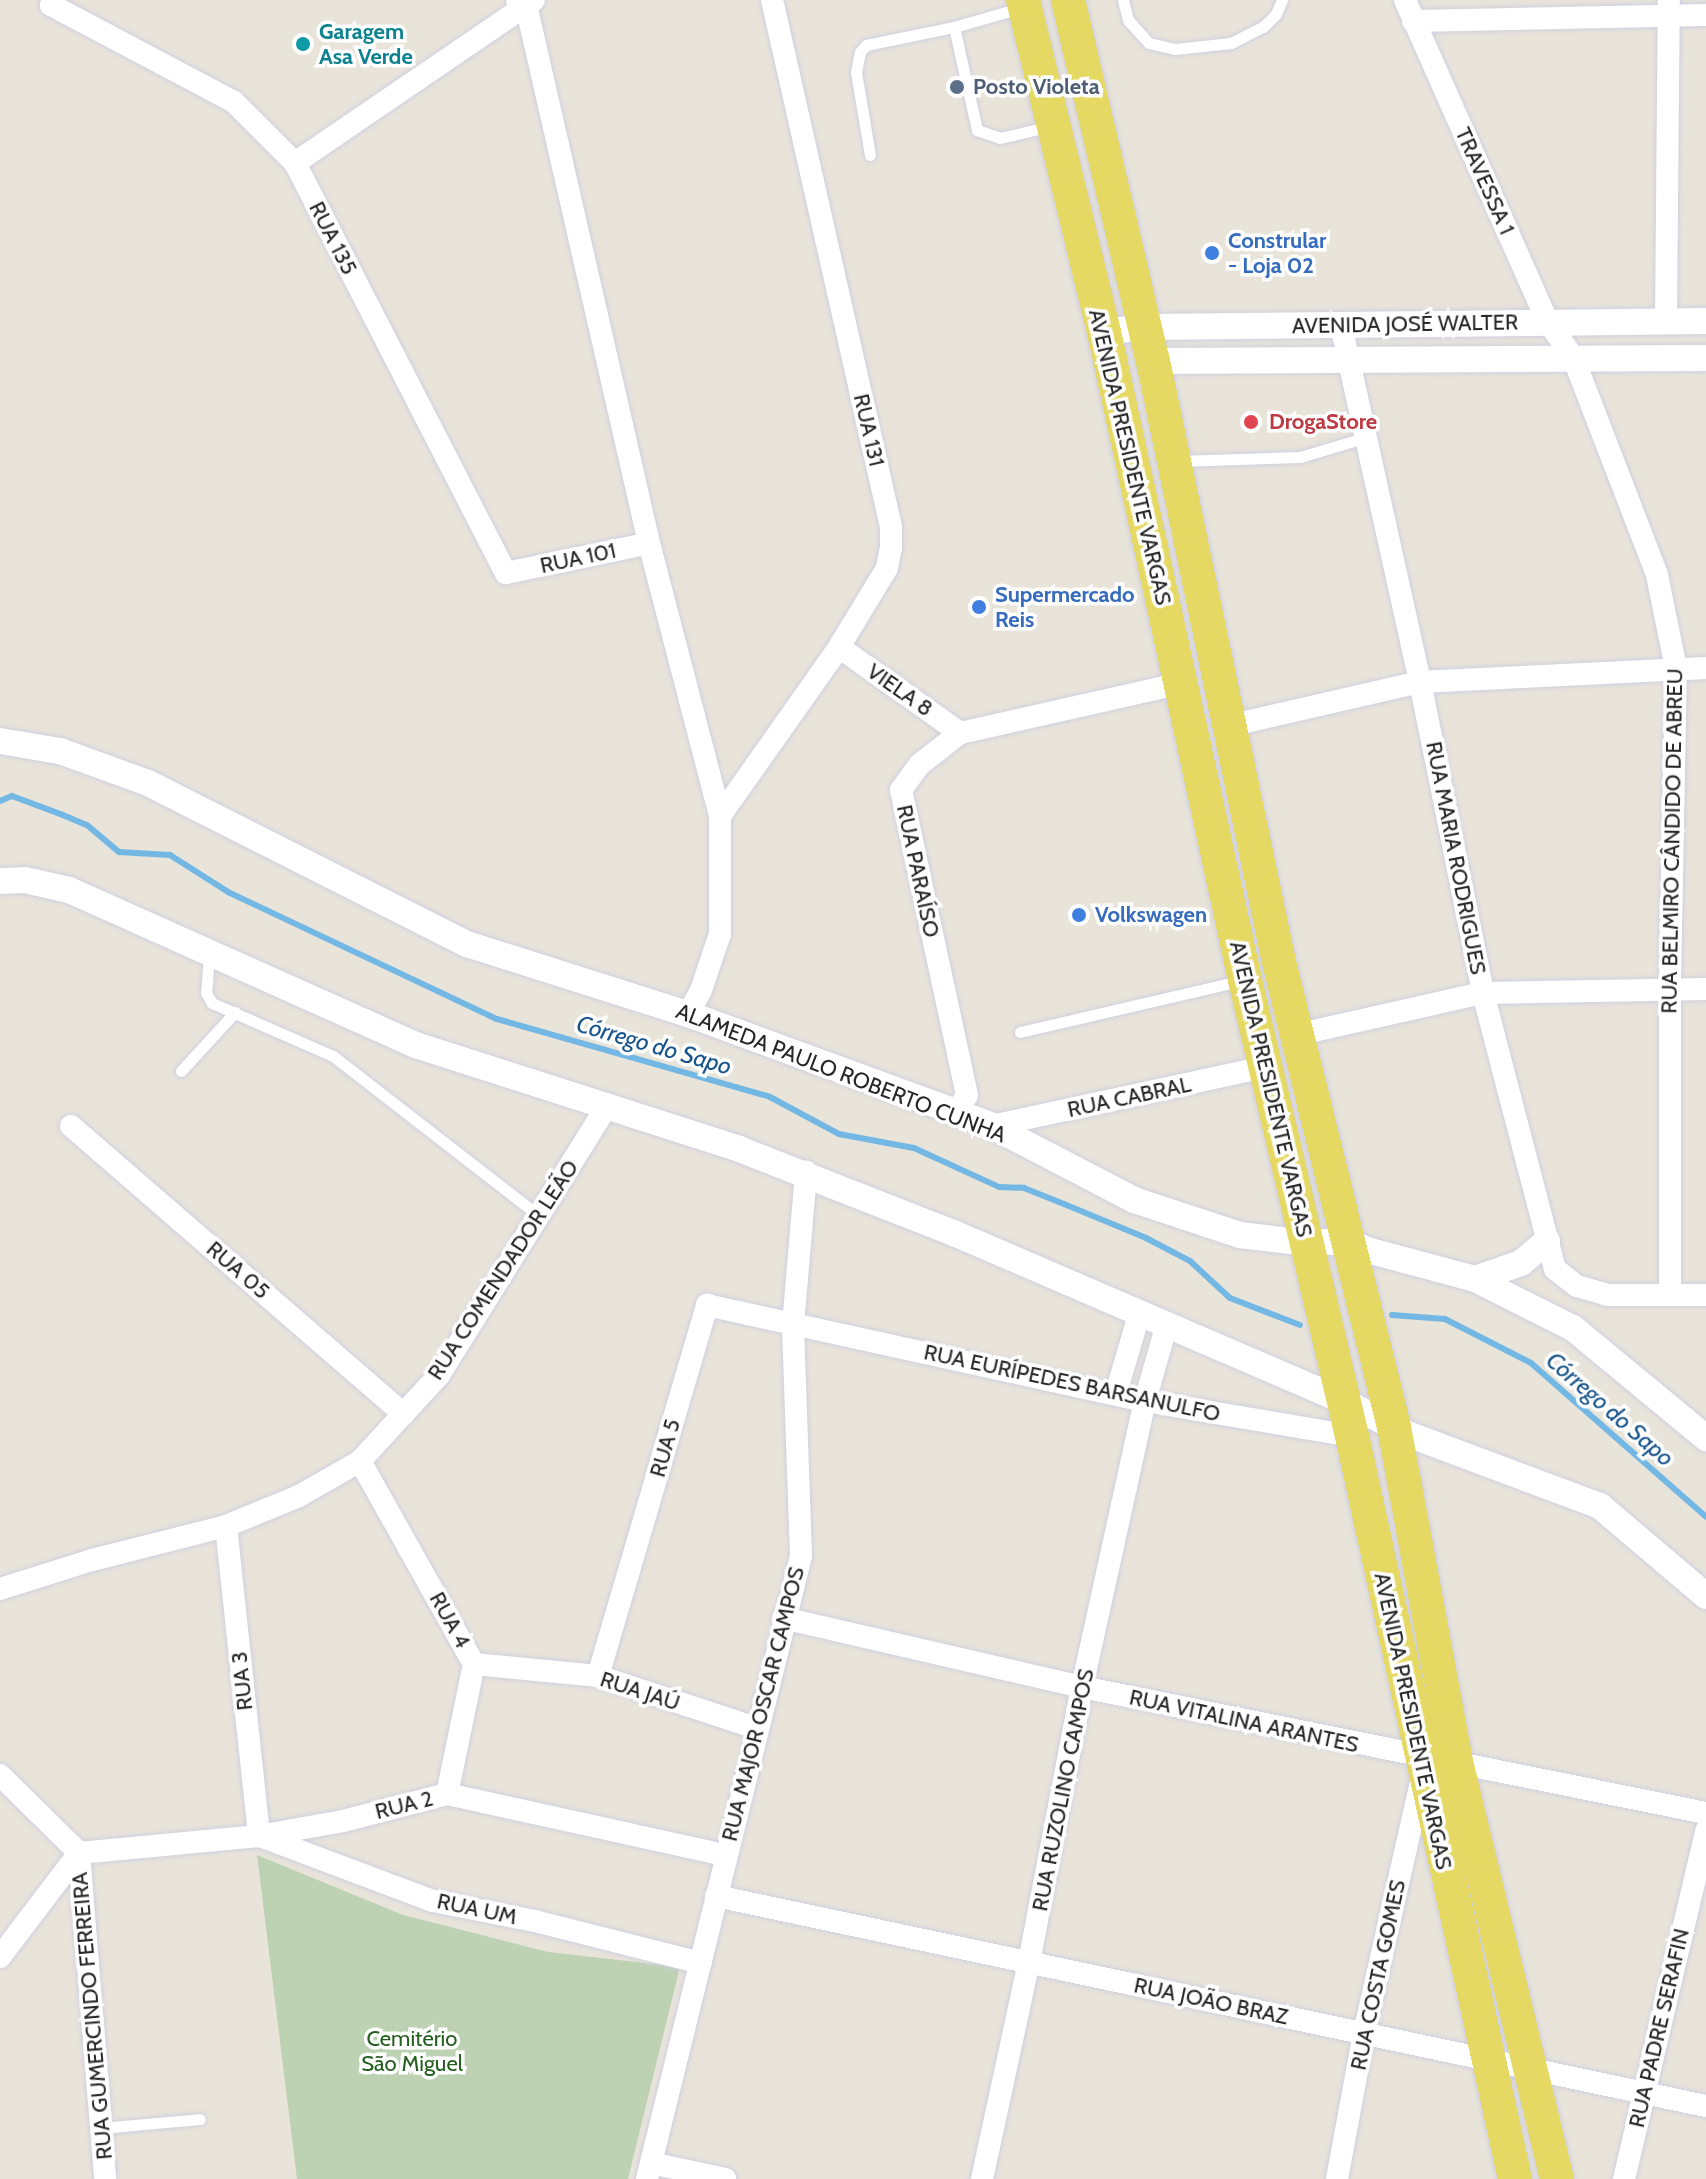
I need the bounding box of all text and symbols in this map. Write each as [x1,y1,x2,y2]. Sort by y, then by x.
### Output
place label: Garagem Asa Verde [319,18,413,70]
marker: Garagem Asa Verde [294,35,312,53]
place label: Posto Violeta [973,74,1100,100]
marker: Posto Violeta [948,78,966,96]
street label: TRAVESSA 1 [1450,123,1520,239]
street label: RUA 135 [303,197,363,279]
place label: Constrular - Loja 02 [1228,227,1326,278]
marker: Constrular - Loja 02 [1203,244,1221,262]
street label: AVENIDA PRESIDENTE VARGAS [1083,307,1177,607]
street label: AVENIDA JOSÉ WALTER [1292,309,1518,339]
street label: RUA 131 [848,391,890,469]
place label: DrogaStore [1269,409,1377,435]
marker: DrogaStore [1240,411,1262,433]
street label: RUA 101 [538,537,618,579]
place label: Supermercado Reis [995,581,1135,632]
marker: Supermercado Reis [970,598,988,616]
street label: VIELA 8 [862,658,938,722]
street label: RUA BELMIRO CÂNDIDO DE ABREU [1656,668,1688,1014]
street label: RUA MARIA RODRIGUES [1420,739,1492,977]
street label: RUA PARAÍSO [891,802,945,940]
place label: Volkswagen [1095,902,1207,928]
marker: Volkswagen [1070,906,1088,924]
street label: AVENIDA PRESIDENTE VARGAS [1224,939,1318,1239]
street label: ALAMEDA PAULO ROBERTO CUNHA [672,998,1010,1148]
water label: Córrego do Sapo [573,1009,735,1081]
street label: RUA CABRAL [1065,1071,1193,1123]
street label: RUA COMENDADOR LEÃO [422,1155,584,1385]
street label: RUA 05 [201,1236,275,1304]
street label: RUA EURÍPEDES BARSANULFO [921,1339,1223,1427]
water label: Córrego do Sapo [1540,1346,1680,1472]
street label: RUA 5 [644,1416,686,1480]
street label: RUA MAJOR OSCAR CAMPOS [716,1564,810,1844]
street label: AVENIDA PRESIDENTE VARGAS [1369,1570,1457,1872]
street label: RUA 4 [424,1587,476,1653]
street label: RUA 3 [226,1650,258,1712]
street label: RUA JAÚ [597,1666,683,1716]
street label: RUA RUZOLINO CAMPOS [1027,1667,1099,1913]
street label: RUA VITALINA ARANTES [1127,1684,1361,1758]
street label: RUA 2 [372,1785,436,1825]
street label: RUA GUMERCINDO FERREIRA [66,1871,118,2161]
street label: RUA COSTA GOMES [1345,1877,1411,2073]
street label: RUA UM [435,1888,519,1930]
street label: RUA PADRE SERAFIN [1623,1926,1695,2130]
street label: RUA JOÃO BRAZ [1132,1972,1290,2030]
park label: Cemitério São Miguel [361,2025,463,2076]

